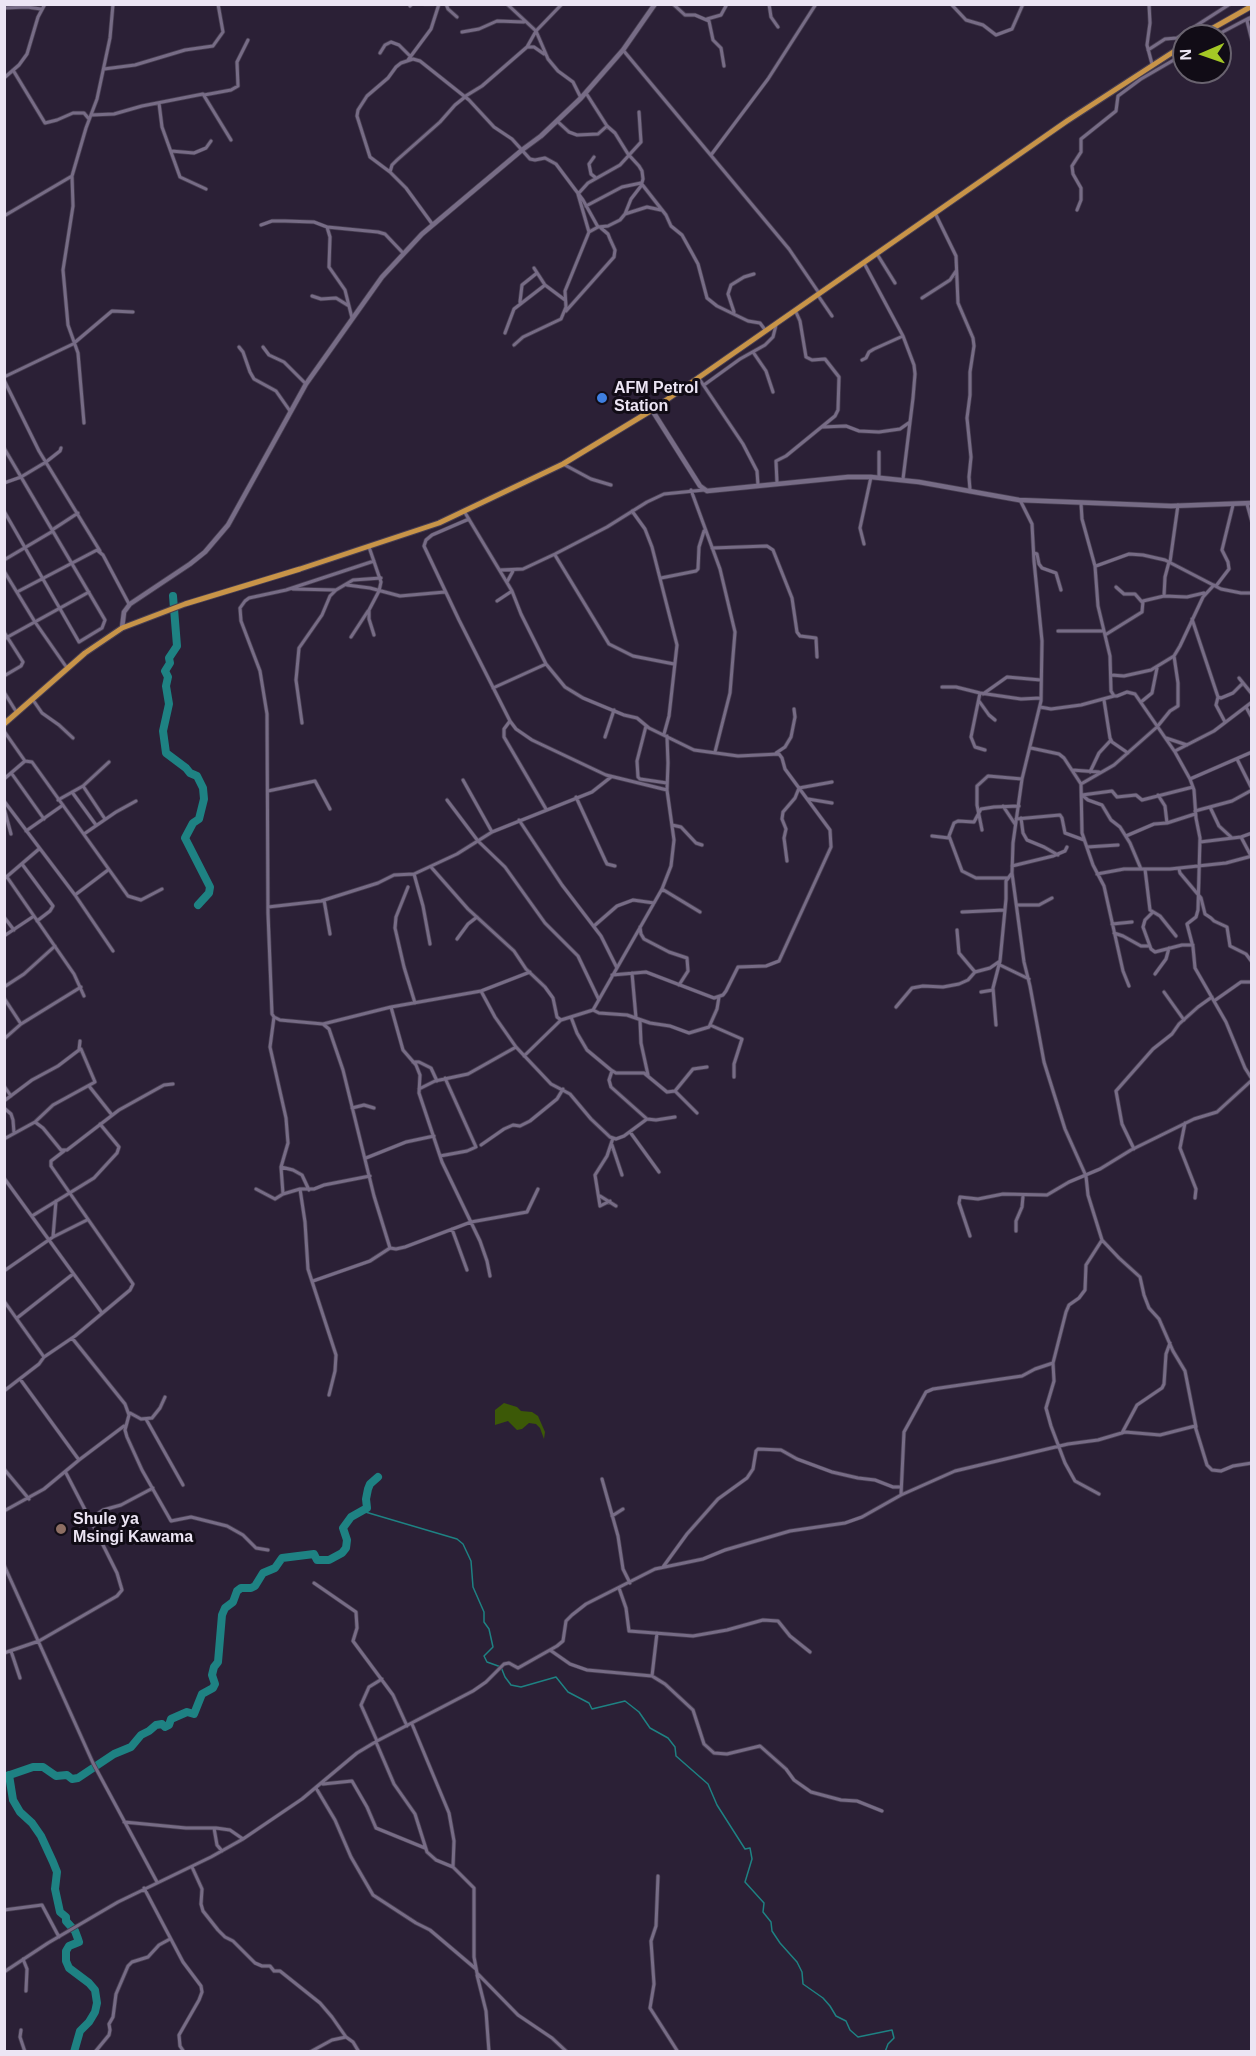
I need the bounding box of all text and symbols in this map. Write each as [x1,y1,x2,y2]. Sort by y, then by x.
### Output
north arrow [1172,24,1232,84]
text: N [1177,49,1194,61]
place label: AFM Petrol Station [614,379,698,417]
marker: AFM Petrol Station [595,391,609,405]
place label: Shule ya Msingi Kawama [73,1510,193,1548]
marker: Shule ya Msingi Kawama [54,1522,68,1536]

